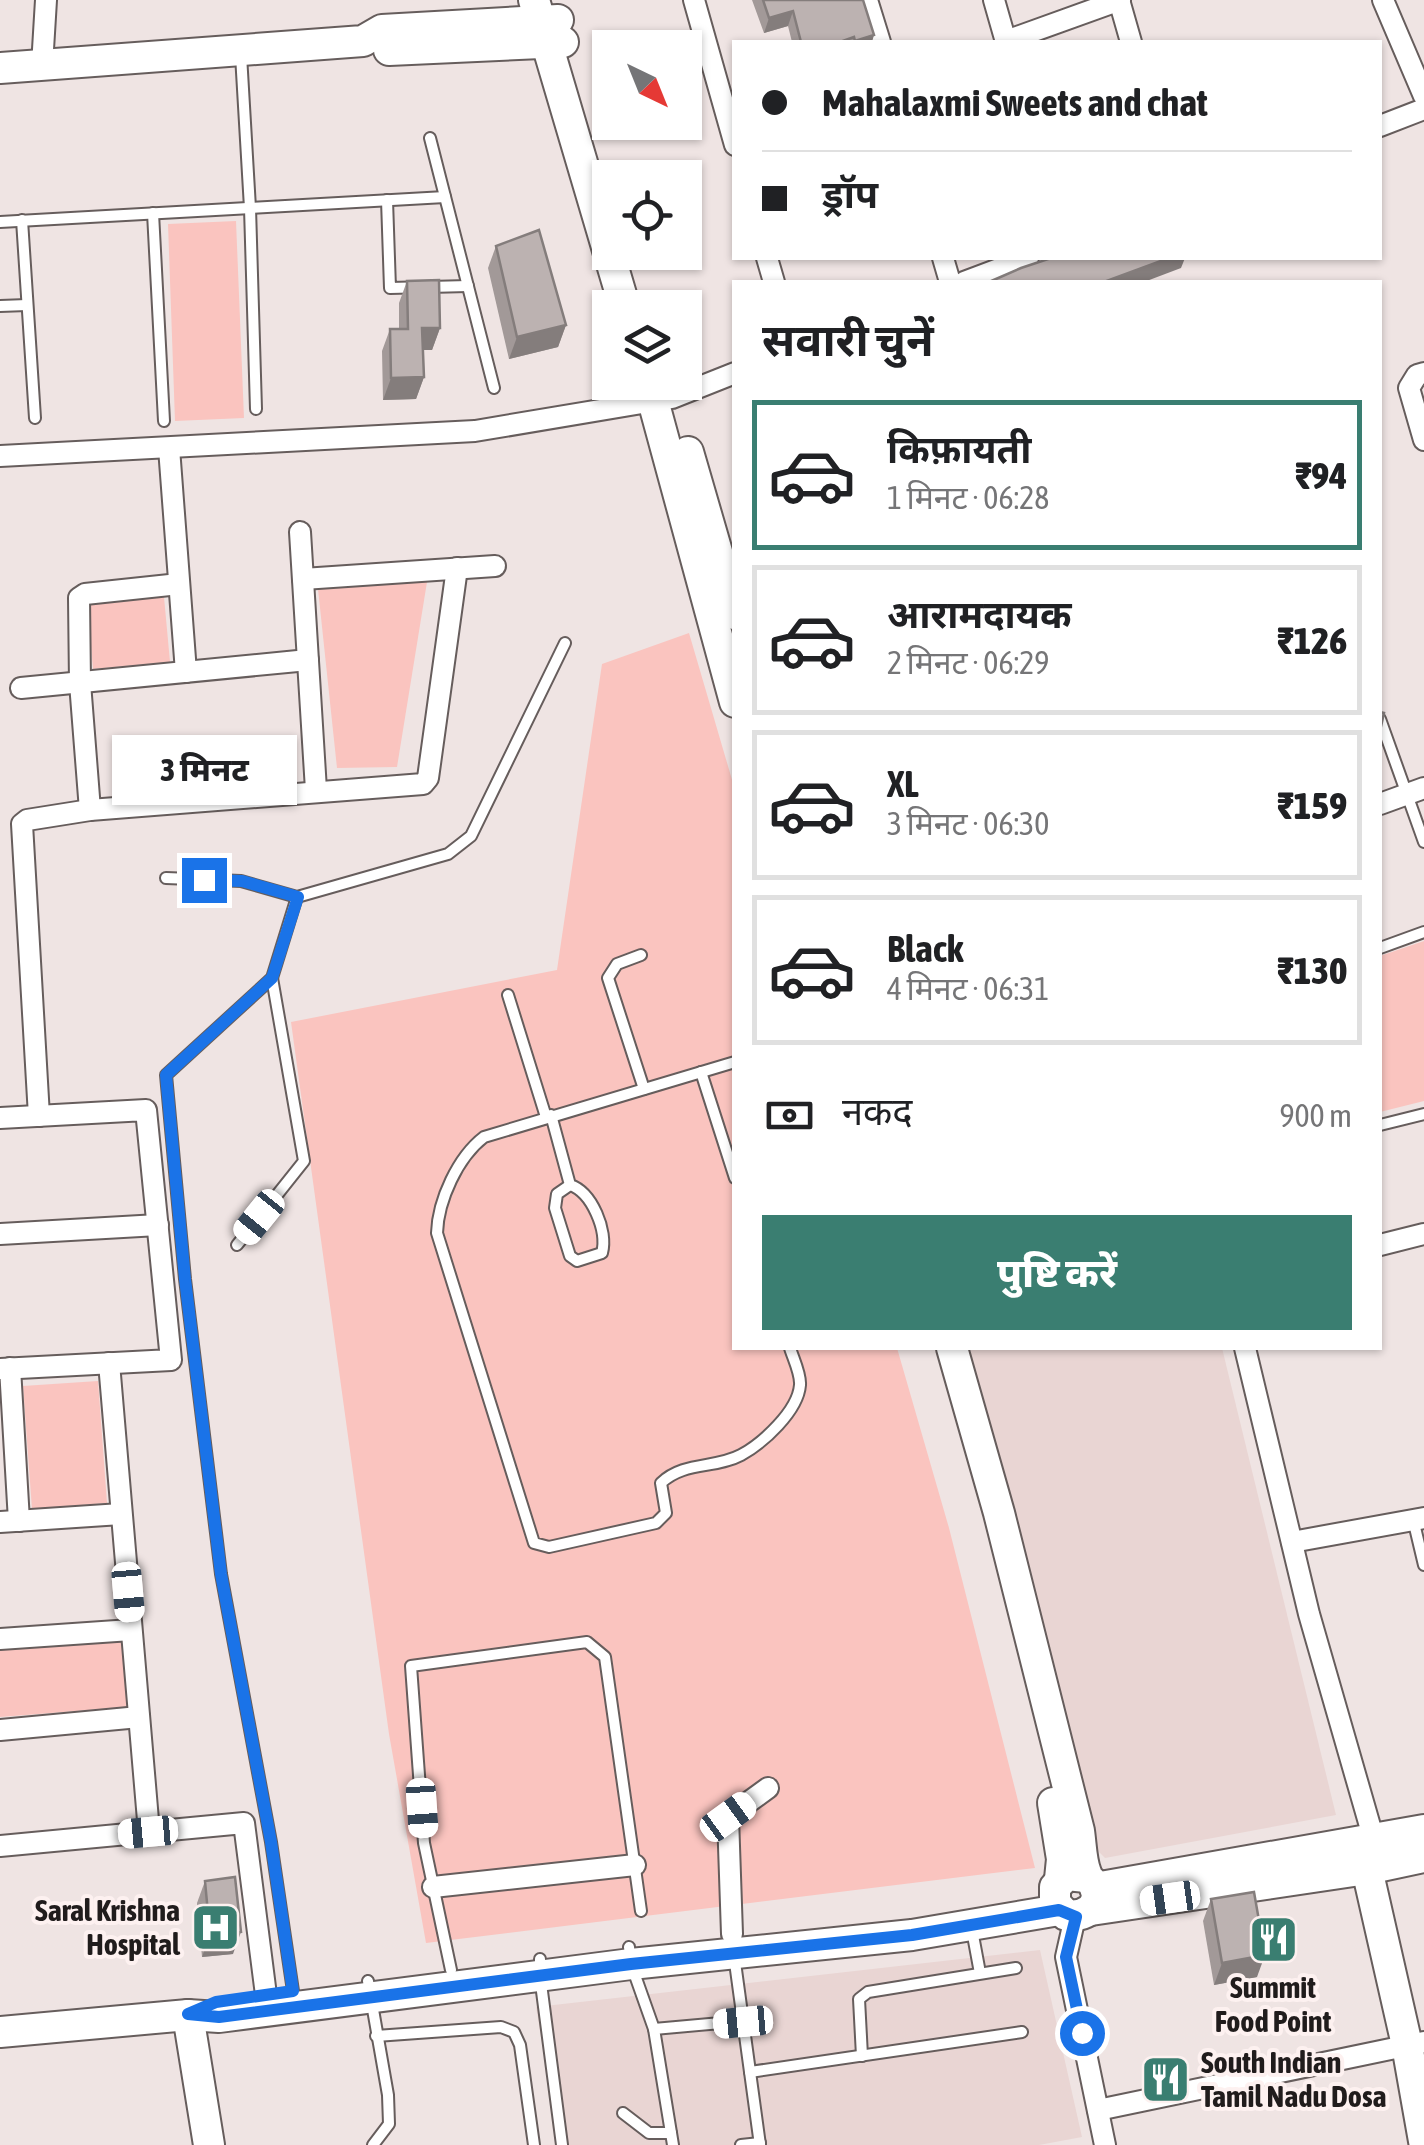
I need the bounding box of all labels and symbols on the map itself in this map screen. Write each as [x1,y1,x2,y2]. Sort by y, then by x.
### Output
north arrow [592,30,702,140]
callout: 3 मिनट [111,735,296,805]
route end [182,858,227,903]
car [228,1184,290,1250]
car [110,1561,146,1623]
car [405,1777,439,1839]
car [695,1787,761,1847]
car [117,1814,179,1850]
car [1138,1879,1202,1917]
place label: Saral Krishna Hospital [35,1893,181,1961]
hospital icon: Saral Krishna Hospital [189,1902,241,1954]
restaurant icon: Summit Food Point [1247,1913,1299,1965]
place label: Summit Food Point [1215,1970,1332,2038]
car [712,2004,774,2040]
route start [1060,2011,1105,2056]
place label: South Indian Tamil Nadu Dosa [1201,2045,1387,2113]
restaurant icon: South Indian Tamil Nadu Dosa [1140,2054,1192,2106]

